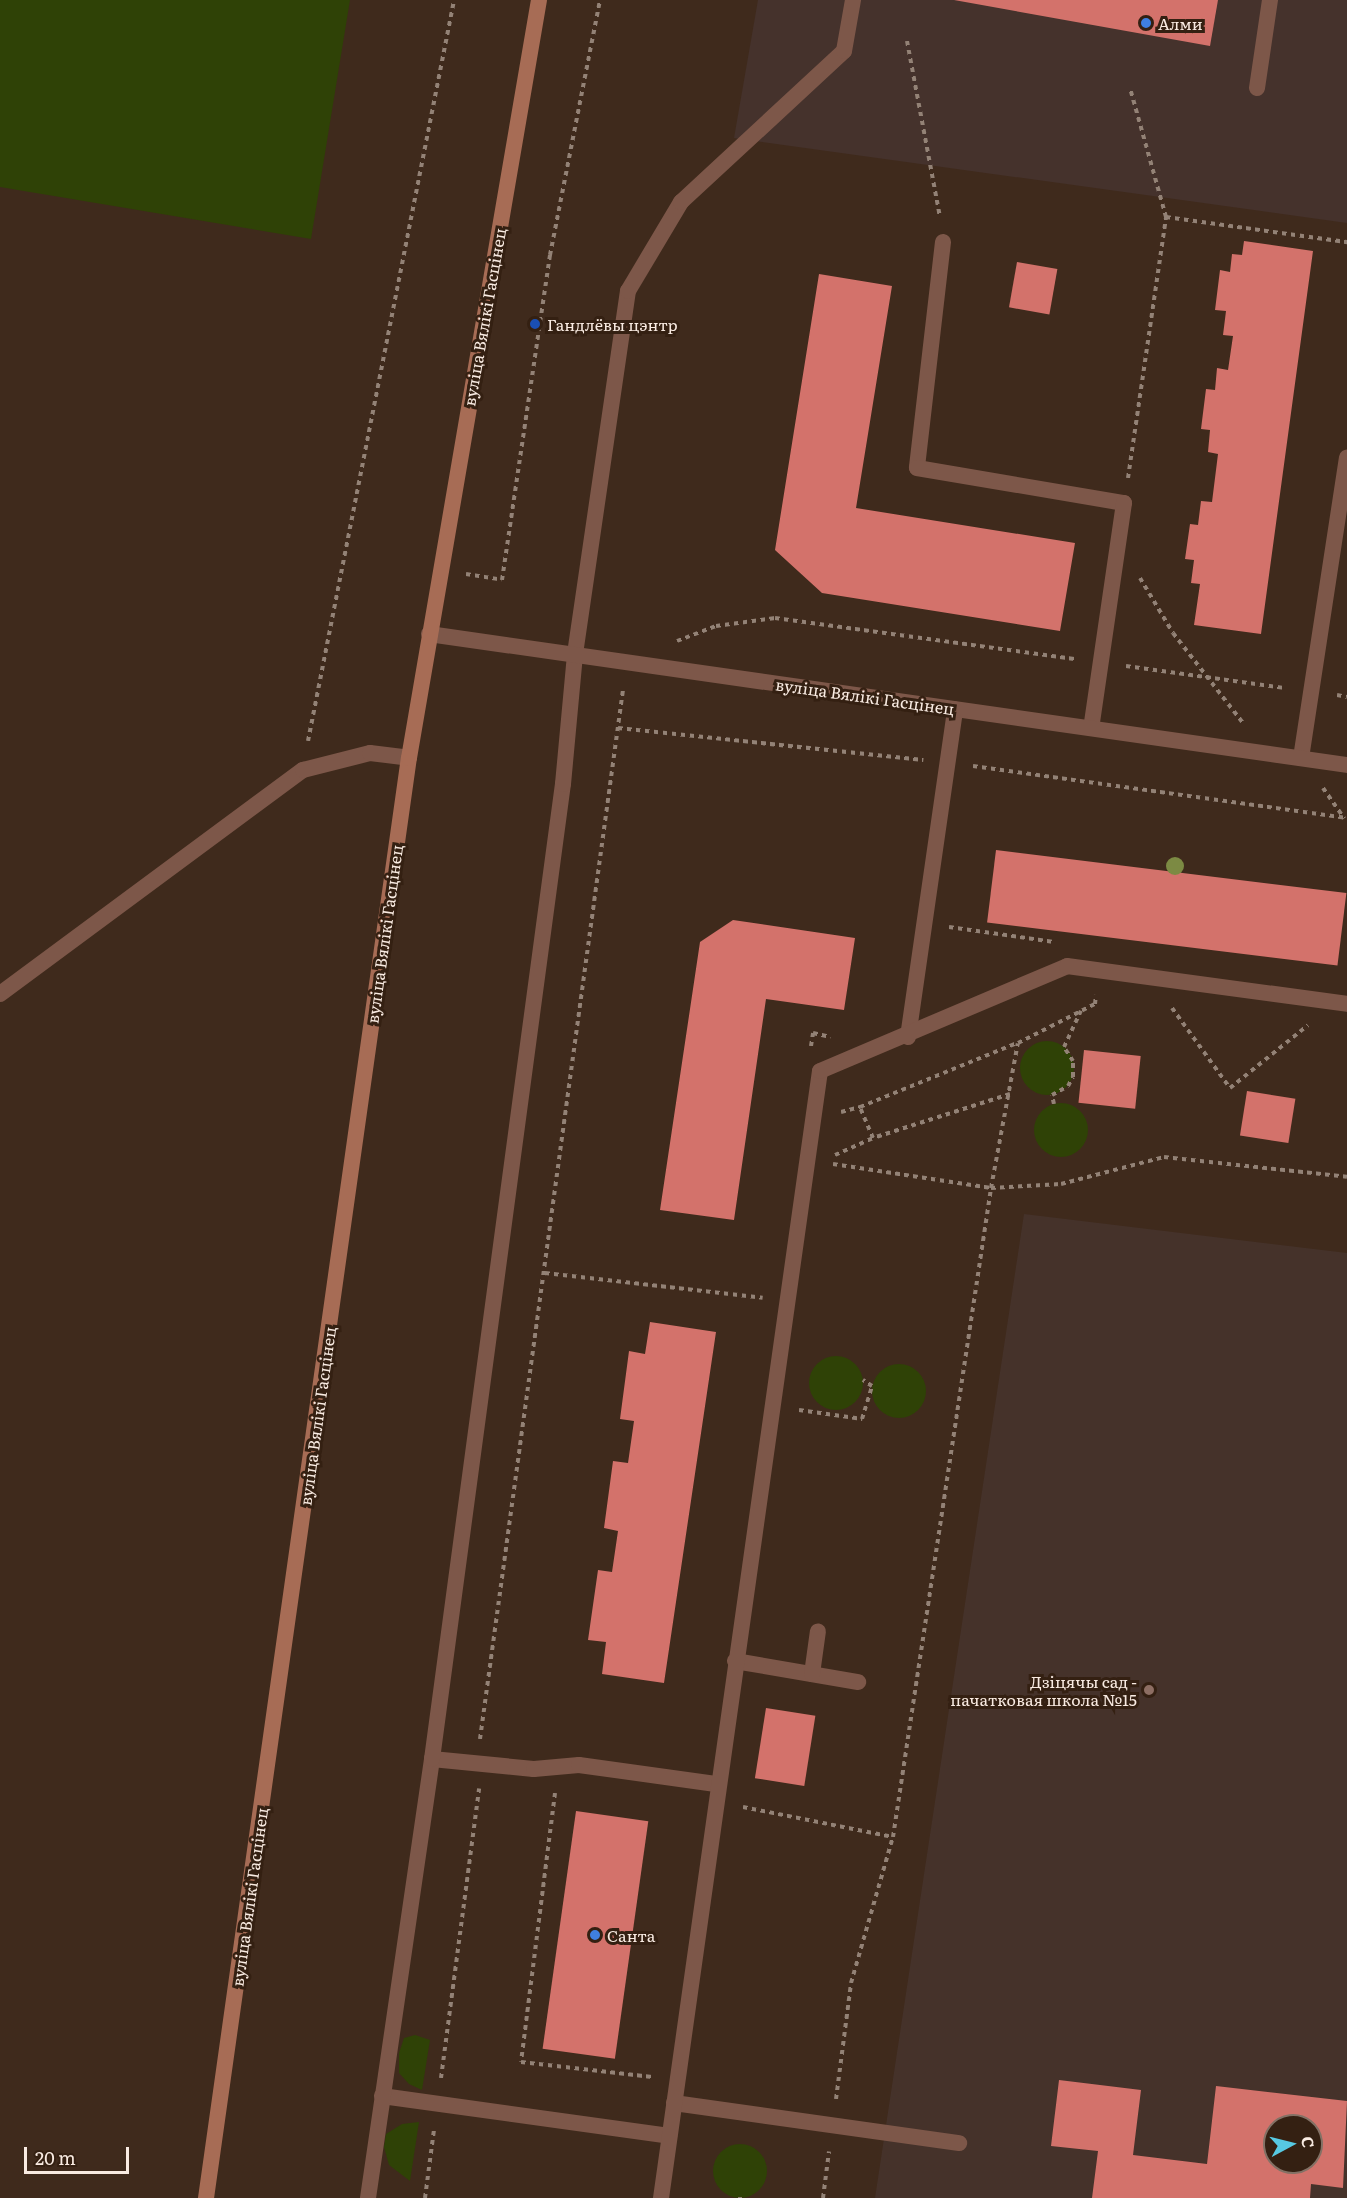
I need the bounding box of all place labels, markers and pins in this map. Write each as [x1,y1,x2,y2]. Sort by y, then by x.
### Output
place label: Алми [1158,13,1203,33]
marker: Алми [1139,16,1153,30]
place label: Гандлёвы цэнтр [547,314,678,334]
marker: Гандлёвы цэнтр [528,317,542,331]
place label: Дзіцячы сад - пачатковая школа №15 [950,1671,1137,1709]
marker: Дзіцячы сад - пачатковая школа №15 [1142,1683,1156,1697]
place label: Санта [607,1925,655,1945]
marker: Санта [588,1928,602,1942]

